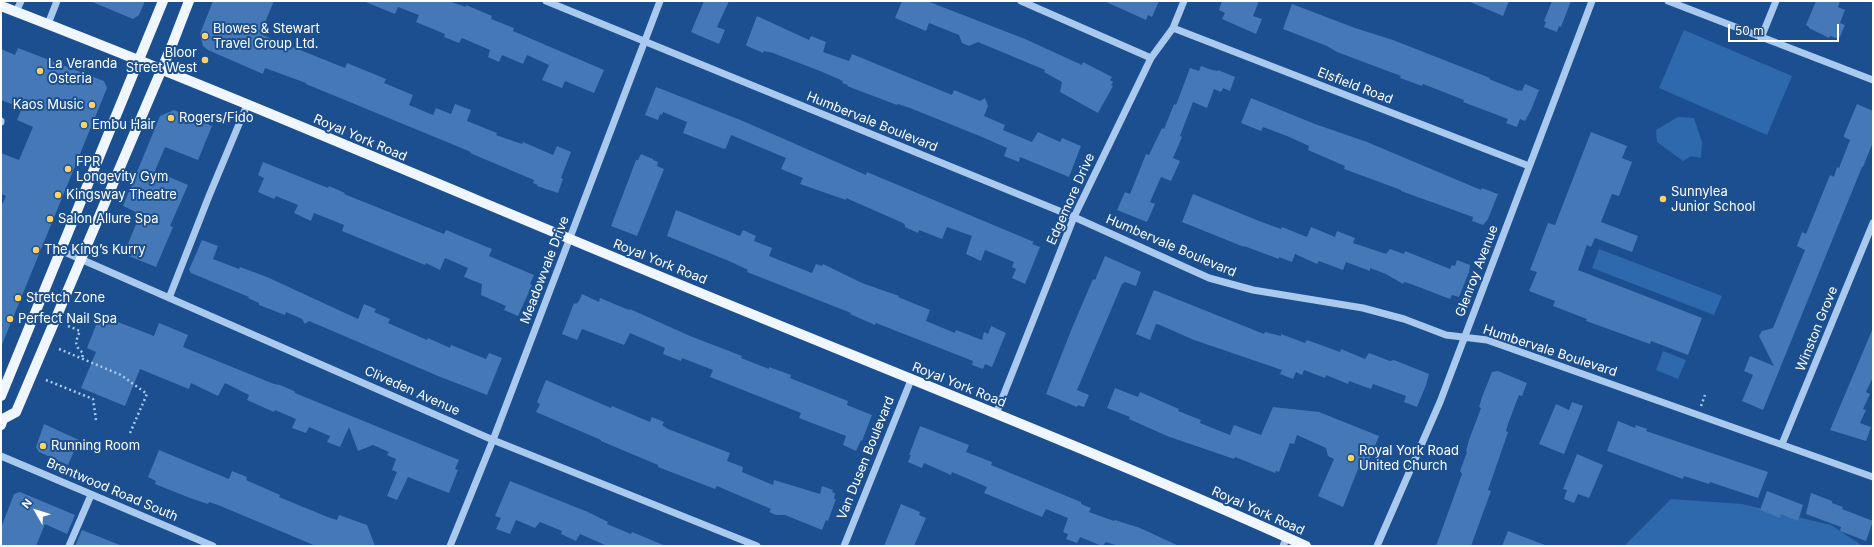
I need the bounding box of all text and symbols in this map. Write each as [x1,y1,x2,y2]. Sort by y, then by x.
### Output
scale bar [1730,16,1841,42]
place label: Blowes & Stewart Travel Group Ltd. [213,21,320,52]
text: 50 m [1735,23,1764,38]
marker: Blowes & Stewart Travel Group Ltd. [200,31,210,41]
place label: Bloor Street West [126,45,197,76]
marker: Bloor Street West [200,55,210,65]
place label: La Veranda Osteria [48,56,117,87]
street label: Elsfield Road [1315,64,1395,108]
marker: La Veranda Osteria [35,66,45,76]
street label: Humbervale Boulevard [804,89,940,155]
place label: Kaos Music [13,97,84,113]
marker: Kaos Music [87,100,97,110]
place label: Rogers/Fido [179,110,254,126]
street label: Royal York Road [311,111,409,165]
marker: Rogers/Fido [166,113,176,123]
place label: Embu Hair [92,117,156,133]
marker: Embu Hair [79,120,89,130]
street label: Edgemore Drive [1044,151,1098,247]
place label: FPR Longevity Gym [76,154,168,185]
marker: FPR Longevity Gym [63,164,73,174]
place label: Sunnylea Junior School [1671,184,1755,215]
place label: Kingsway Theatre [66,187,177,203]
marker: Kingsway Theatre [53,190,63,200]
marker: Sunnylea Junior School [1658,194,1668,204]
place label: Salon Allure Spa [58,211,159,227]
street label: Humbervale Boulevard [1104,211,1238,281]
marker: Salon Allure Spa [45,214,55,224]
street label: Meadowvale Drive [517,214,573,326]
street label: Glenroy Avenue [1452,223,1502,319]
street label: Royal York Road [611,236,709,288]
place label: The King’s Kurry [44,242,145,258]
marker: The King’s Kurry [31,245,41,255]
street label: Winston Grove [1793,284,1841,374]
place label: Stretch Zone [26,290,105,306]
marker: Stretch Zone [13,293,23,303]
place label: Perfect Nail Spa [18,311,117,327]
marker: Perfect Nail Spa [5,314,15,324]
street label: Humbervale Boulevard [1481,322,1619,380]
street label: Royal York Road [910,359,1008,411]
street label: Cliveden Avenue [362,363,462,419]
street label: Van Dusen Boulevard [834,394,898,522]
place label: Running Room [51,438,140,454]
marker: Running Room [38,441,48,451]
place label: Royal York Road United Church [1359,443,1459,474]
marker: Royal York Road United Church [1346,453,1356,463]
street label: Brentwood Road South [44,455,180,525]
street label: Royal York Road [1209,484,1307,538]
north arrow [16,491,56,531]
text: N [19,496,35,511]

